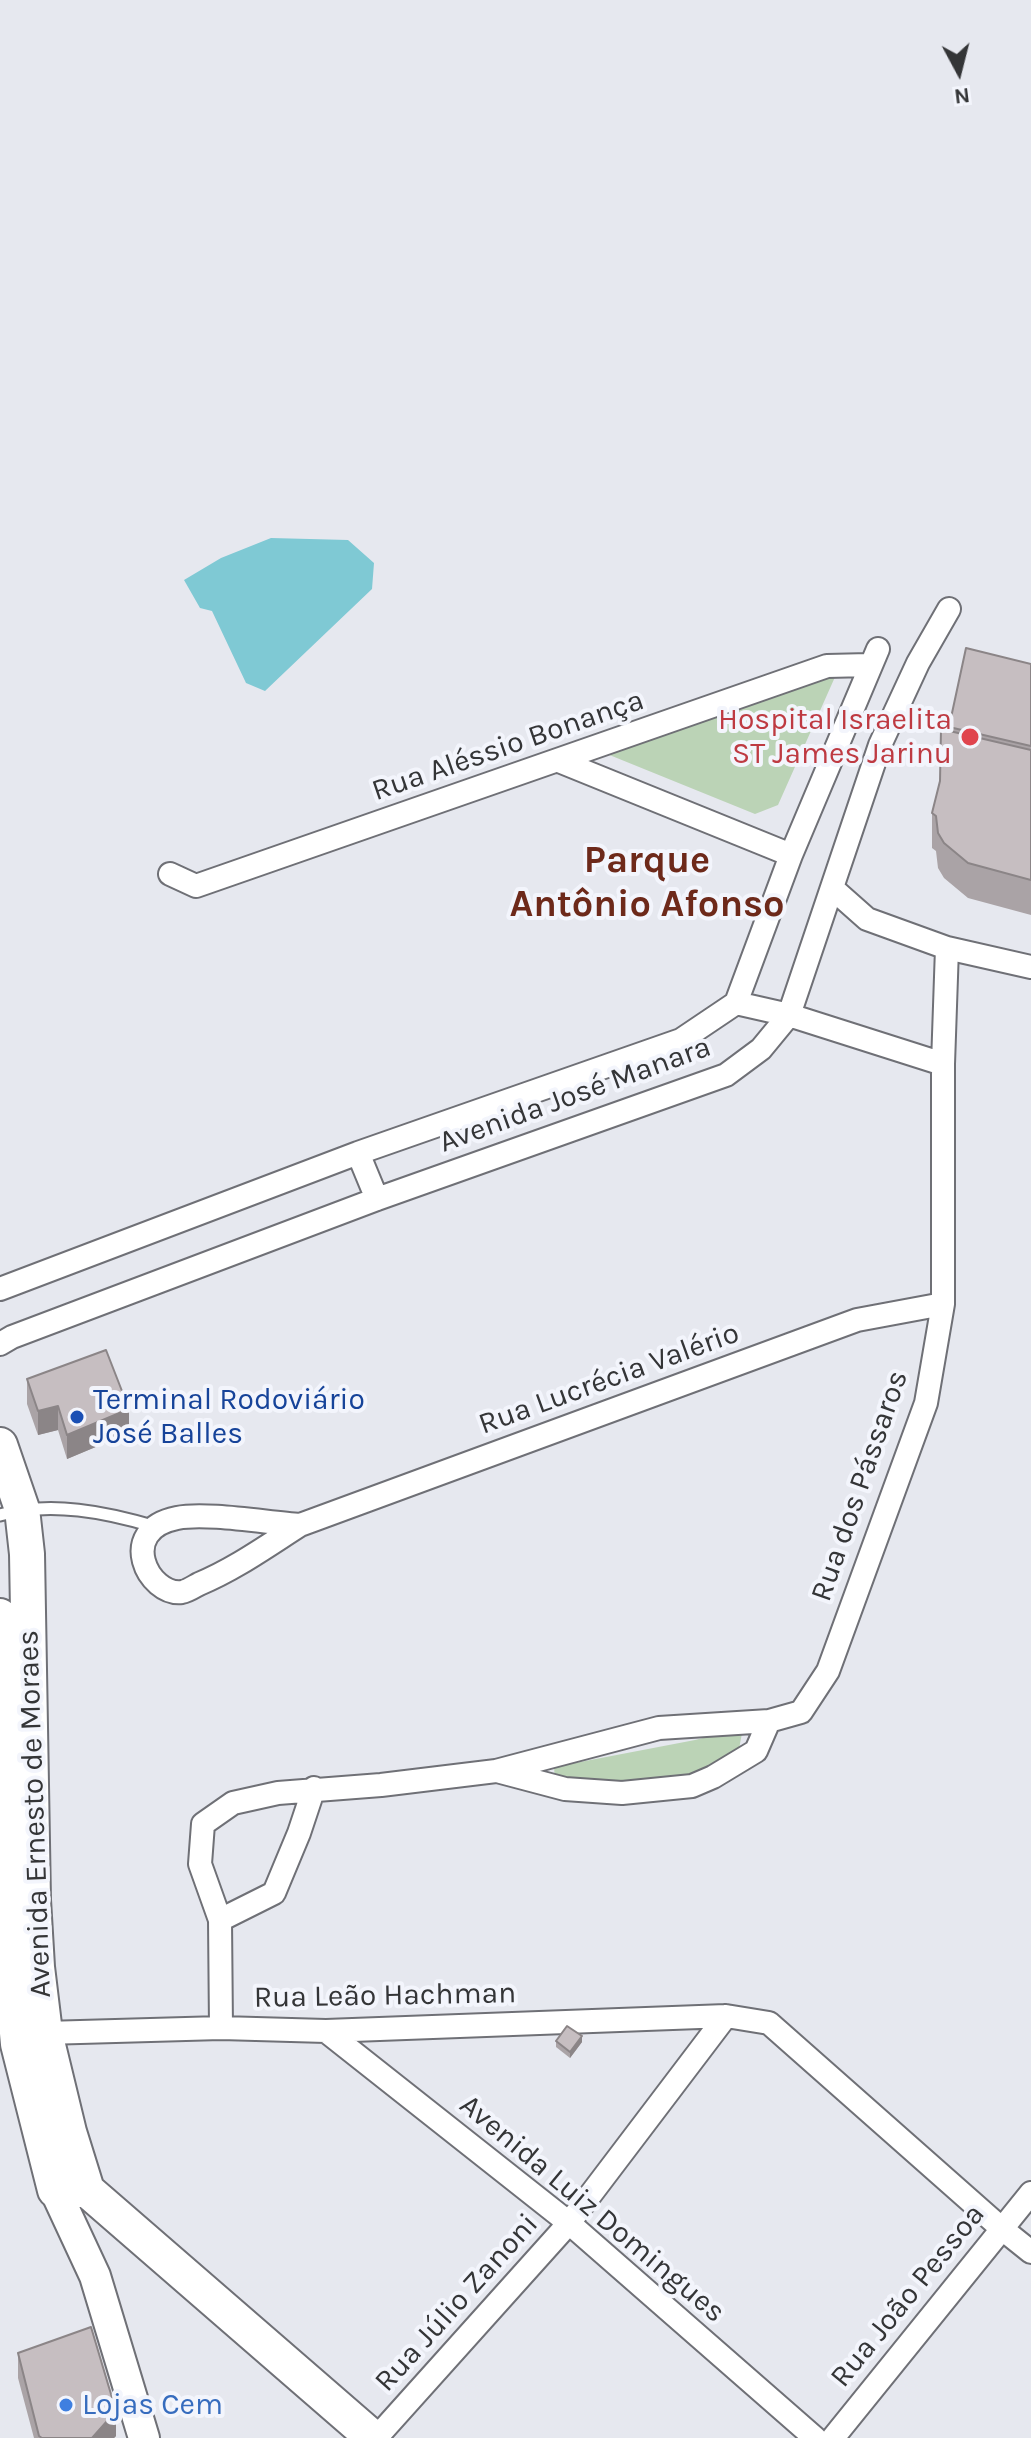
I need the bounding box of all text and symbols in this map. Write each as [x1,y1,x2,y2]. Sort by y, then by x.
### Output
north arrow [919,32,999,112]
text: N [953,82,971,110]
street label: Rua Aléssio Bonança [367,683,649,809]
place label: Hospital Israelita ST James Jarinu [718,702,952,772]
marker: Hospital Israelita ST James Jarinu [959,726,981,748]
district label: Parque Antônio Afonso [509,838,785,928]
street label: Avenida José Manara [434,1029,716,1161]
street label: Rua Lucrécia Valério [474,1315,744,1443]
street label: Rua dos Pássaros [804,1366,916,1606]
place label: Terminal Rodoviário José Balles [93,1382,365,1452]
marker: Terminal Rodoviário José Balles [68,1408,86,1426]
street label: Avenida Ernesto de Moraes [11,1630,59,1998]
street label: Rua Leão Hachman [253,1976,517,2016]
street label: Avenida Luiz Domingues [452,2087,732,2331]
street label: Rua João Pessoa [823,2197,993,2395]
street label: Rua Júlio Zanoni [368,2207,546,2399]
place label: Lojas Cem [82,2387,223,2423]
marker: Lojas Cem [57,2396,75,2414]

